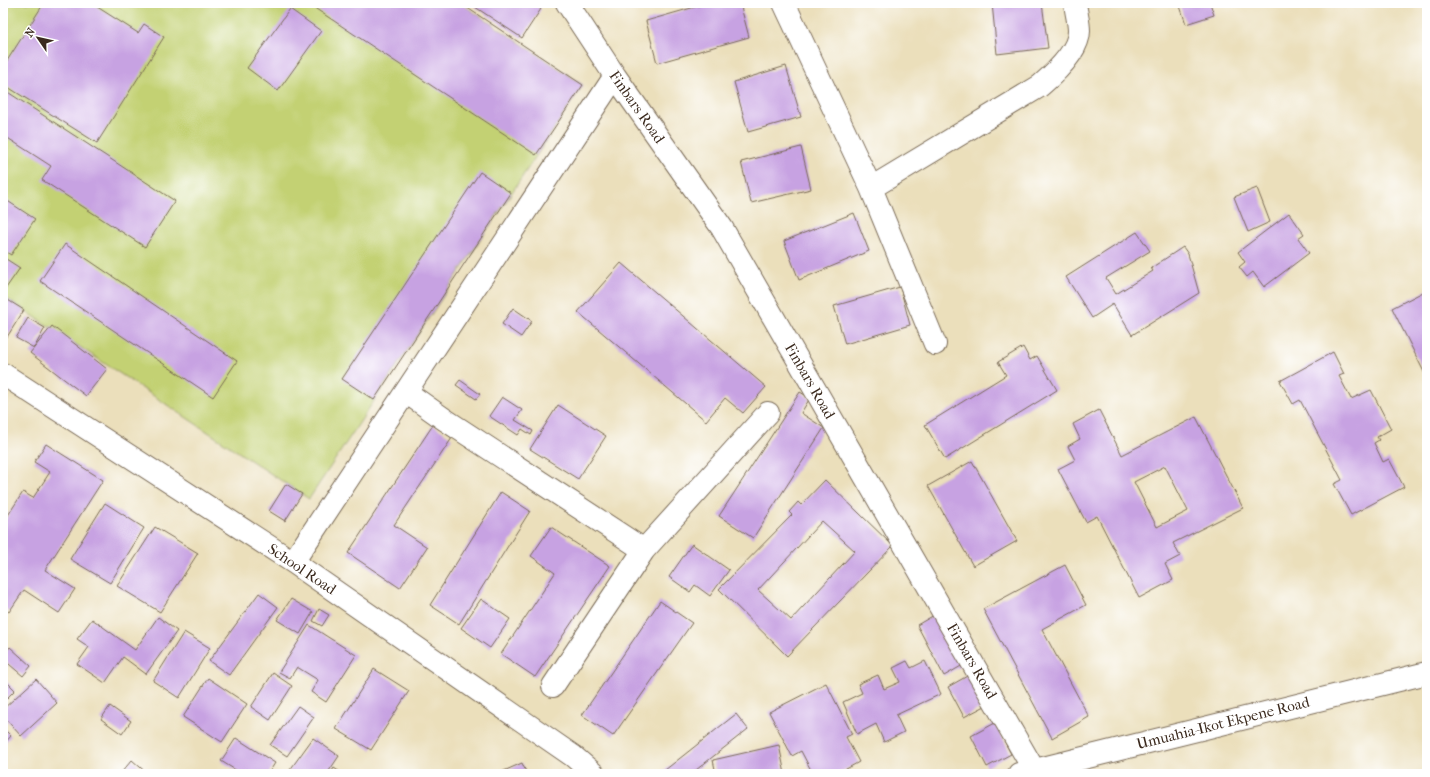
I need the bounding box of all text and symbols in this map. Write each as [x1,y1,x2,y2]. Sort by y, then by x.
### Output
north arrow [18,18,58,58]
text: N [22,25,38,40]
street label: Finbars Road [605,67,669,147]
street label: Finbars Road [781,340,839,423]
street label: School Road [264,540,340,599]
street label: Finbars Road [943,620,1001,703]
street label: Umuahia-Ikot Ekpene Road [1135,693,1312,753]

